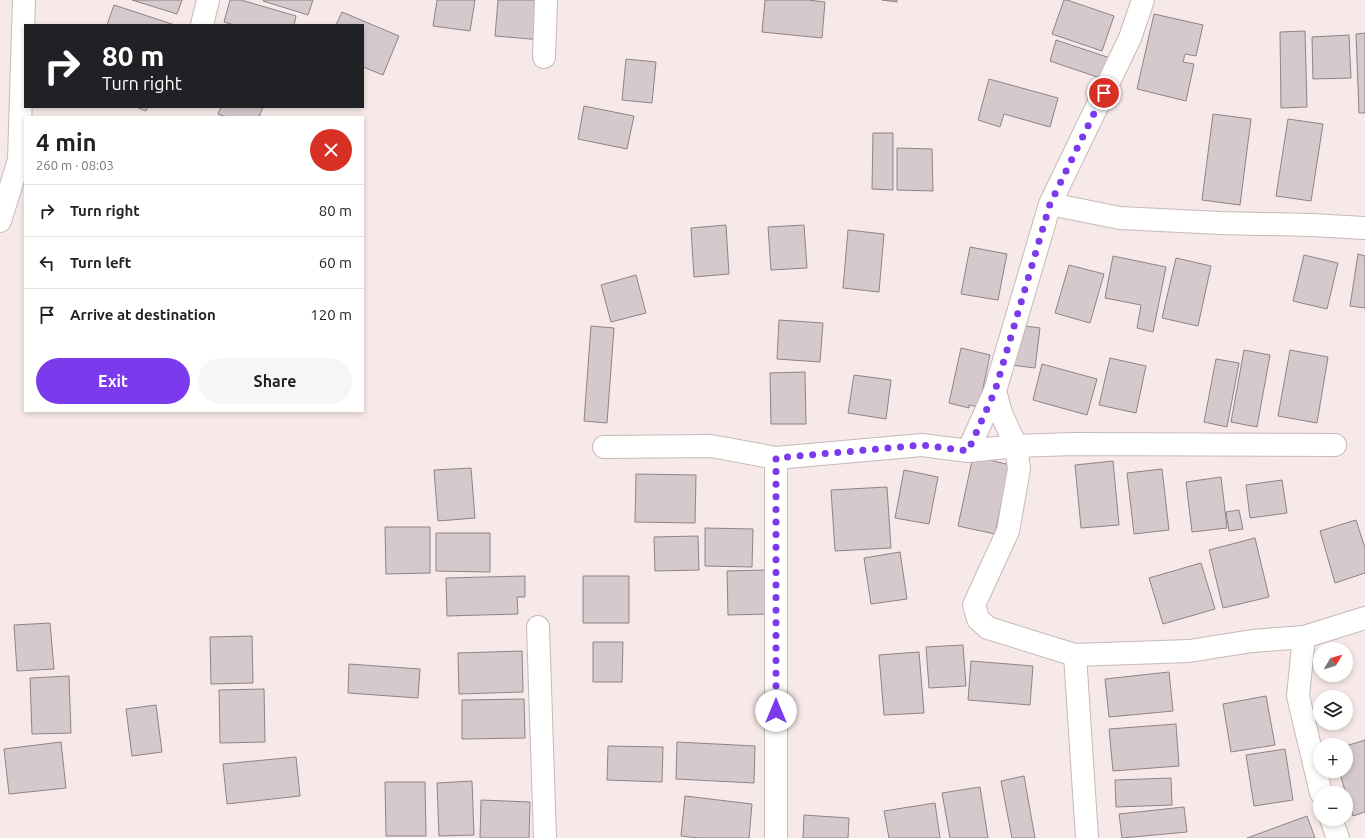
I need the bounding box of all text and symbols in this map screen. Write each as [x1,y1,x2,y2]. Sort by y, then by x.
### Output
icon: right [36,40,88,92]
text: 80 m [102,40,164,71]
text: Turn right [102,73,182,93]
pin [1087,76,1121,110]
icon: arrive [1093,82,1115,104]
text: 4 min [36,129,97,156]
button: close [310,129,352,171]
text: 260 m · 08:03 [36,158,114,172]
icon: right [36,200,58,222]
text: Turn right [70,202,140,219]
text: 80 m [319,202,352,219]
icon: left [36,252,58,274]
text: Turn left [70,254,131,271]
text: 60 m [319,254,352,271]
icon: arrive [36,304,58,326]
text: Arrive at destination [70,306,216,323]
text: 120 m [310,306,352,323]
button: Exit [36,358,190,404]
button: Share [198,358,352,404]
north arrow [1313,642,1353,682]
map controls [1313,642,1353,826]
position arrow [755,690,797,732]
button: layers [1313,690,1353,730]
button: + [1313,738,1353,778]
button: − [1313,786,1353,826]

